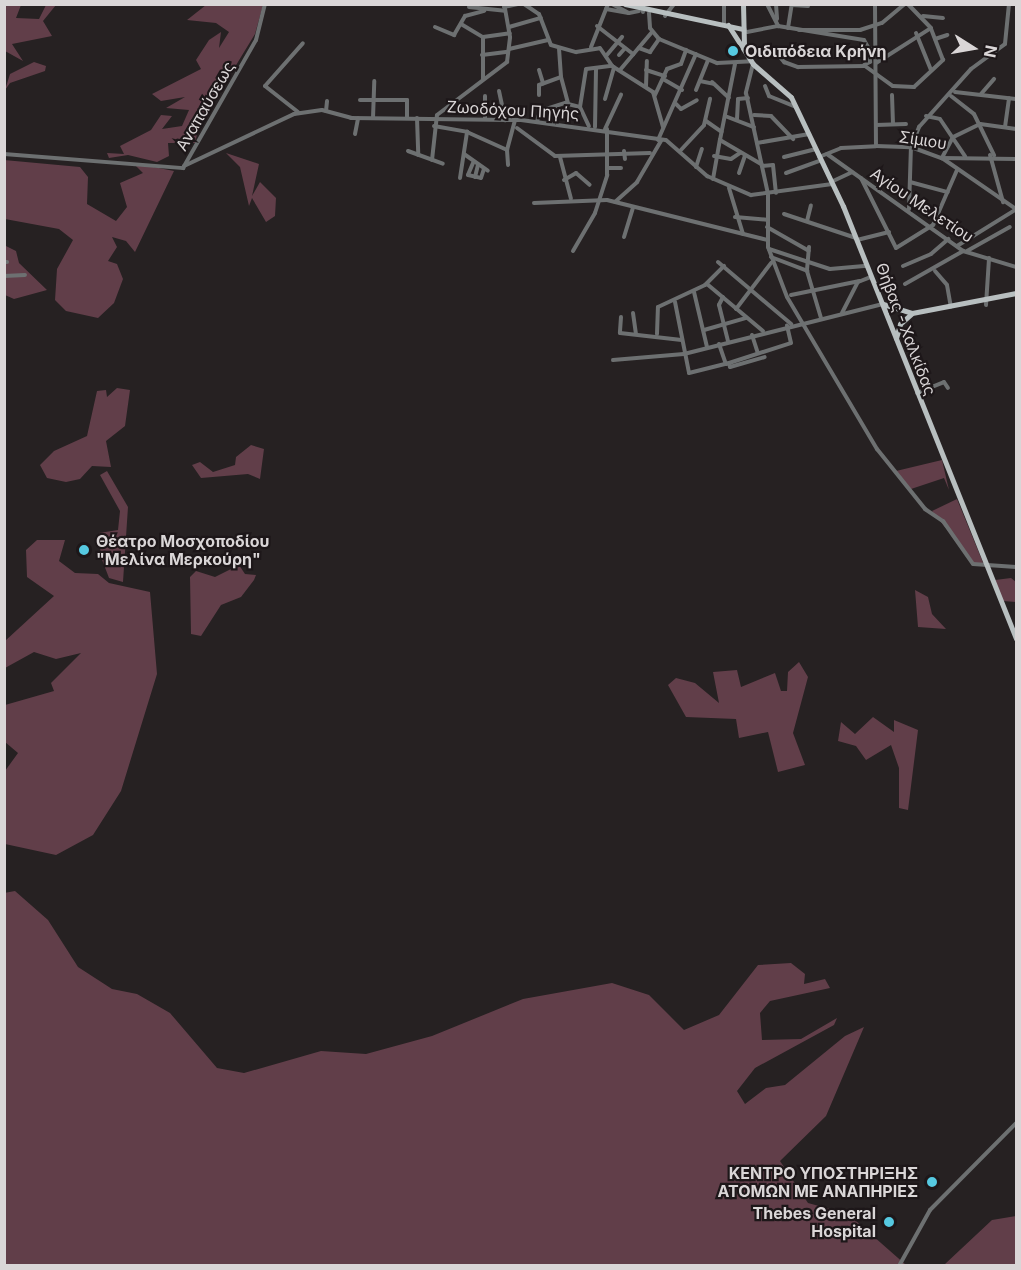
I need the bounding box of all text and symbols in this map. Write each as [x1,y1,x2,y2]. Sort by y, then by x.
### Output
north arrow [943,18,1003,78]
place label: Οιδιπόδεια Κρήνη [745,41,887,61]
marker: Οιδιπόδεια Κρήνη [726,44,740,58]
text: N [980,44,1002,59]
street label: Αναπαύσεως [172,58,238,154]
street label: Ζωοδόχου Πηγής [446,97,580,123]
street label: Σίμιου [898,127,948,153]
street label: Αγίου Μελετίου [867,163,977,247]
street label: Θήβας - Χαλκίδας [872,260,940,398]
place label: Θέατρο Μοσχοποδίου "Μελίνα Μερκούρη" [96,531,269,569]
marker: Θέατρο Μοσχοποδίου "Μελίνα Μερκούρη" [77,543,91,557]
place label: ΚΕΝΤΡΟ ΥΠΟΣΤΗΡΙΞΗΣ ΑΤΟΜΩΝ ΜΕ ΑΝΑΠΗΡΙΕΣ [718,1163,918,1201]
marker: ΚΕΝΤΡΟ ΥΠΟΣΤΗΡΙΞΗΣ ΑΤΟΜΩΝ ΜΕ ΑΝΑΠΗΡΙΕΣ [923,1173,941,1191]
place label: Thebes General Hospital [753,1203,876,1241]
marker: Thebes General Hospital [880,1213,898,1231]

